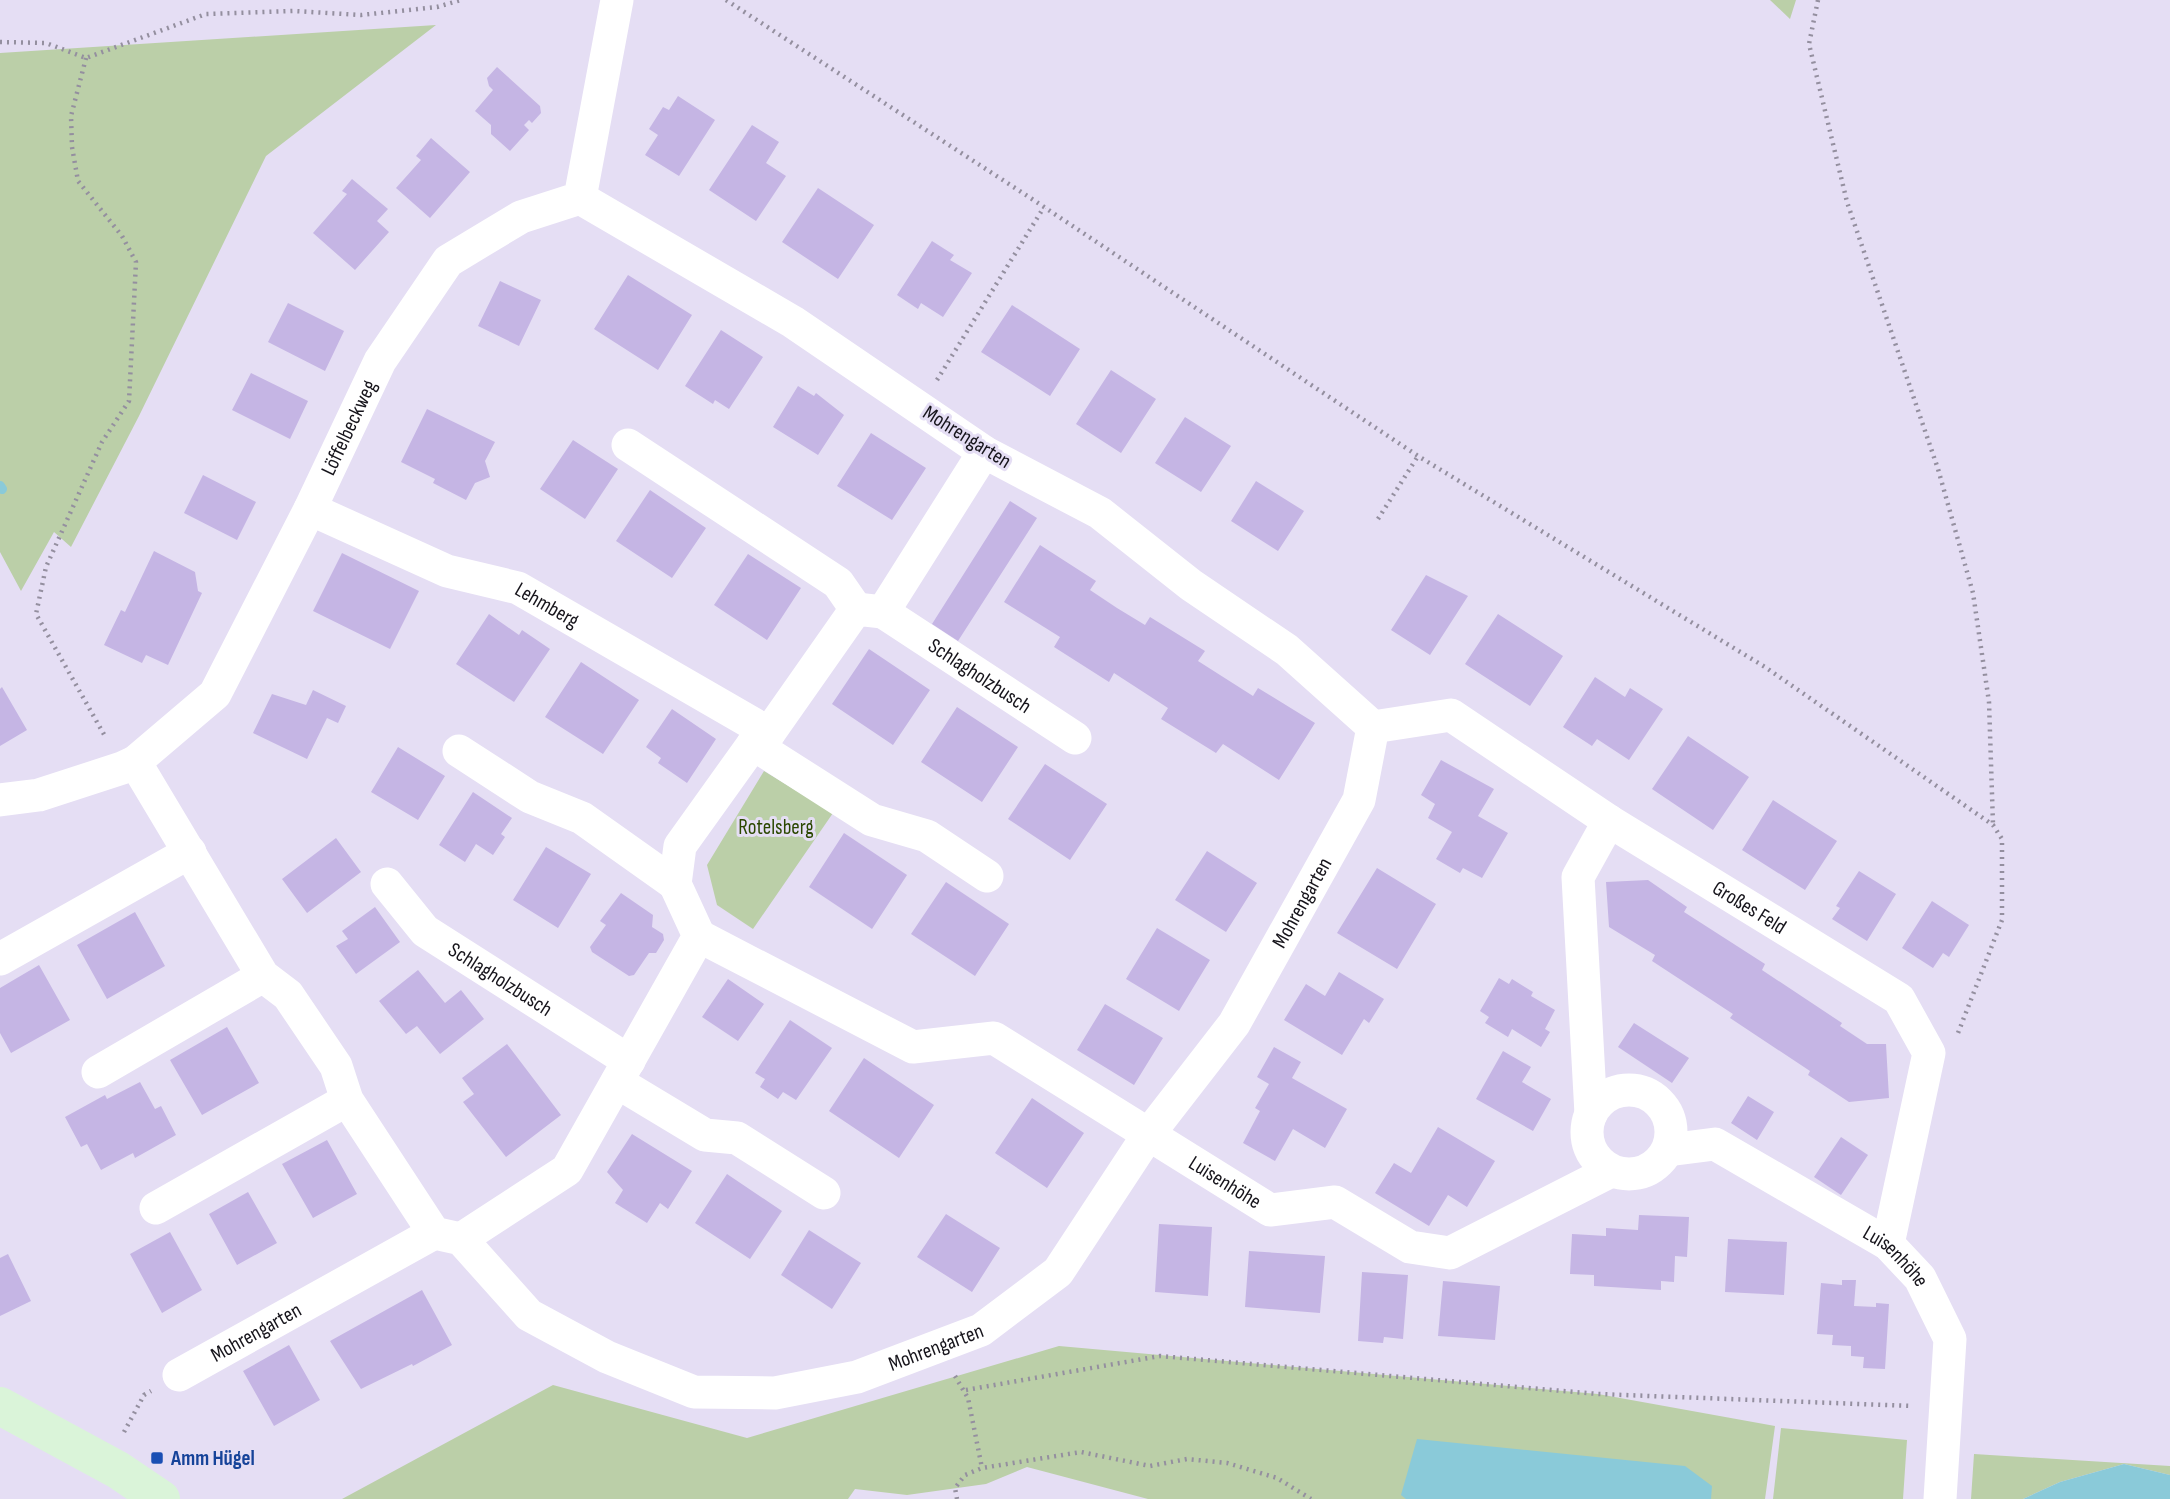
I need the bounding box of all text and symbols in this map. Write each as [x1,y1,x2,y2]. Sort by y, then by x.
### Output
street label: Löffelbeckweg [315,376,382,479]
street label: Mohrengarten [918,400,1016,474]
street label: Lehmberg [511,577,583,633]
street label: Schlagholzbusch [924,633,1036,719]
park label: Rotelsberg [738,815,814,840]
street label: Mohrengarten [1267,853,1337,952]
street label: Großes Feld [1708,875,1791,939]
street label: Schlagholzbusch [444,937,557,1021]
street label: Luisenhöhe [1184,1150,1266,1214]
street label: Luisenhöhe [1859,1220,1934,1290]
street label: Mohrengarten [206,1297,305,1367]
street label: Mohrengarten [885,1318,987,1376]
place label: Amm Hügel [170,1446,255,1471]
marker: Amm Hügel [149,1450,165,1466]

